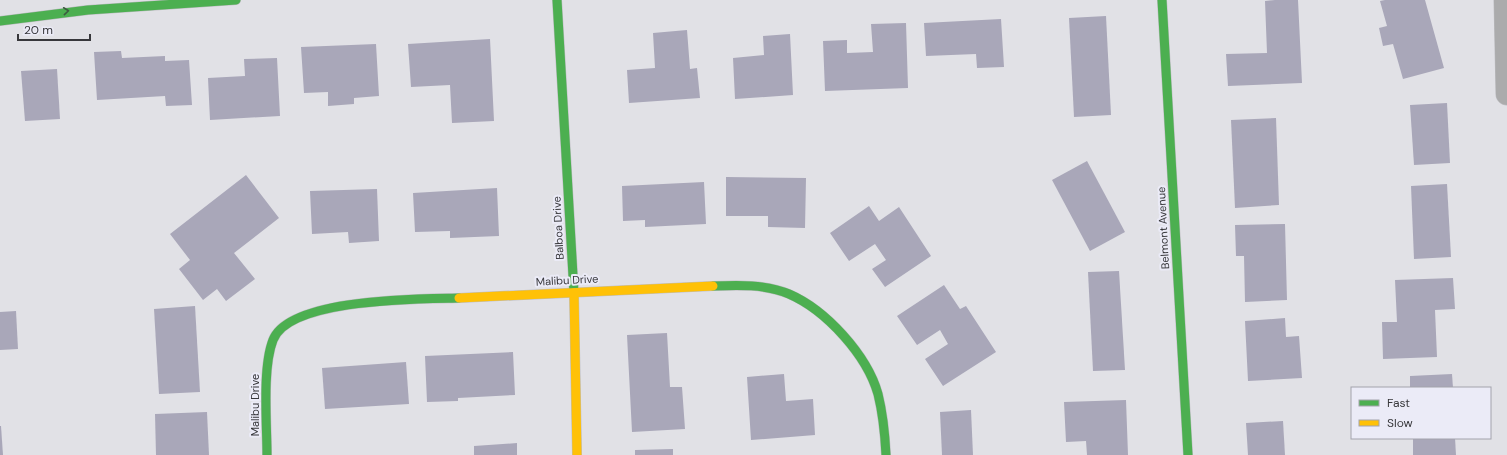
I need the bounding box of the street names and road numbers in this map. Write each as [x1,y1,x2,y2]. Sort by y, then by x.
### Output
street label: Belmont Avenue [1154,186,1172,270]
street label: Balboa Drive [549,196,567,260]
street label: Malibu Drive [535,271,599,289]
street label: Malibu Drive [248,374,262,436]

